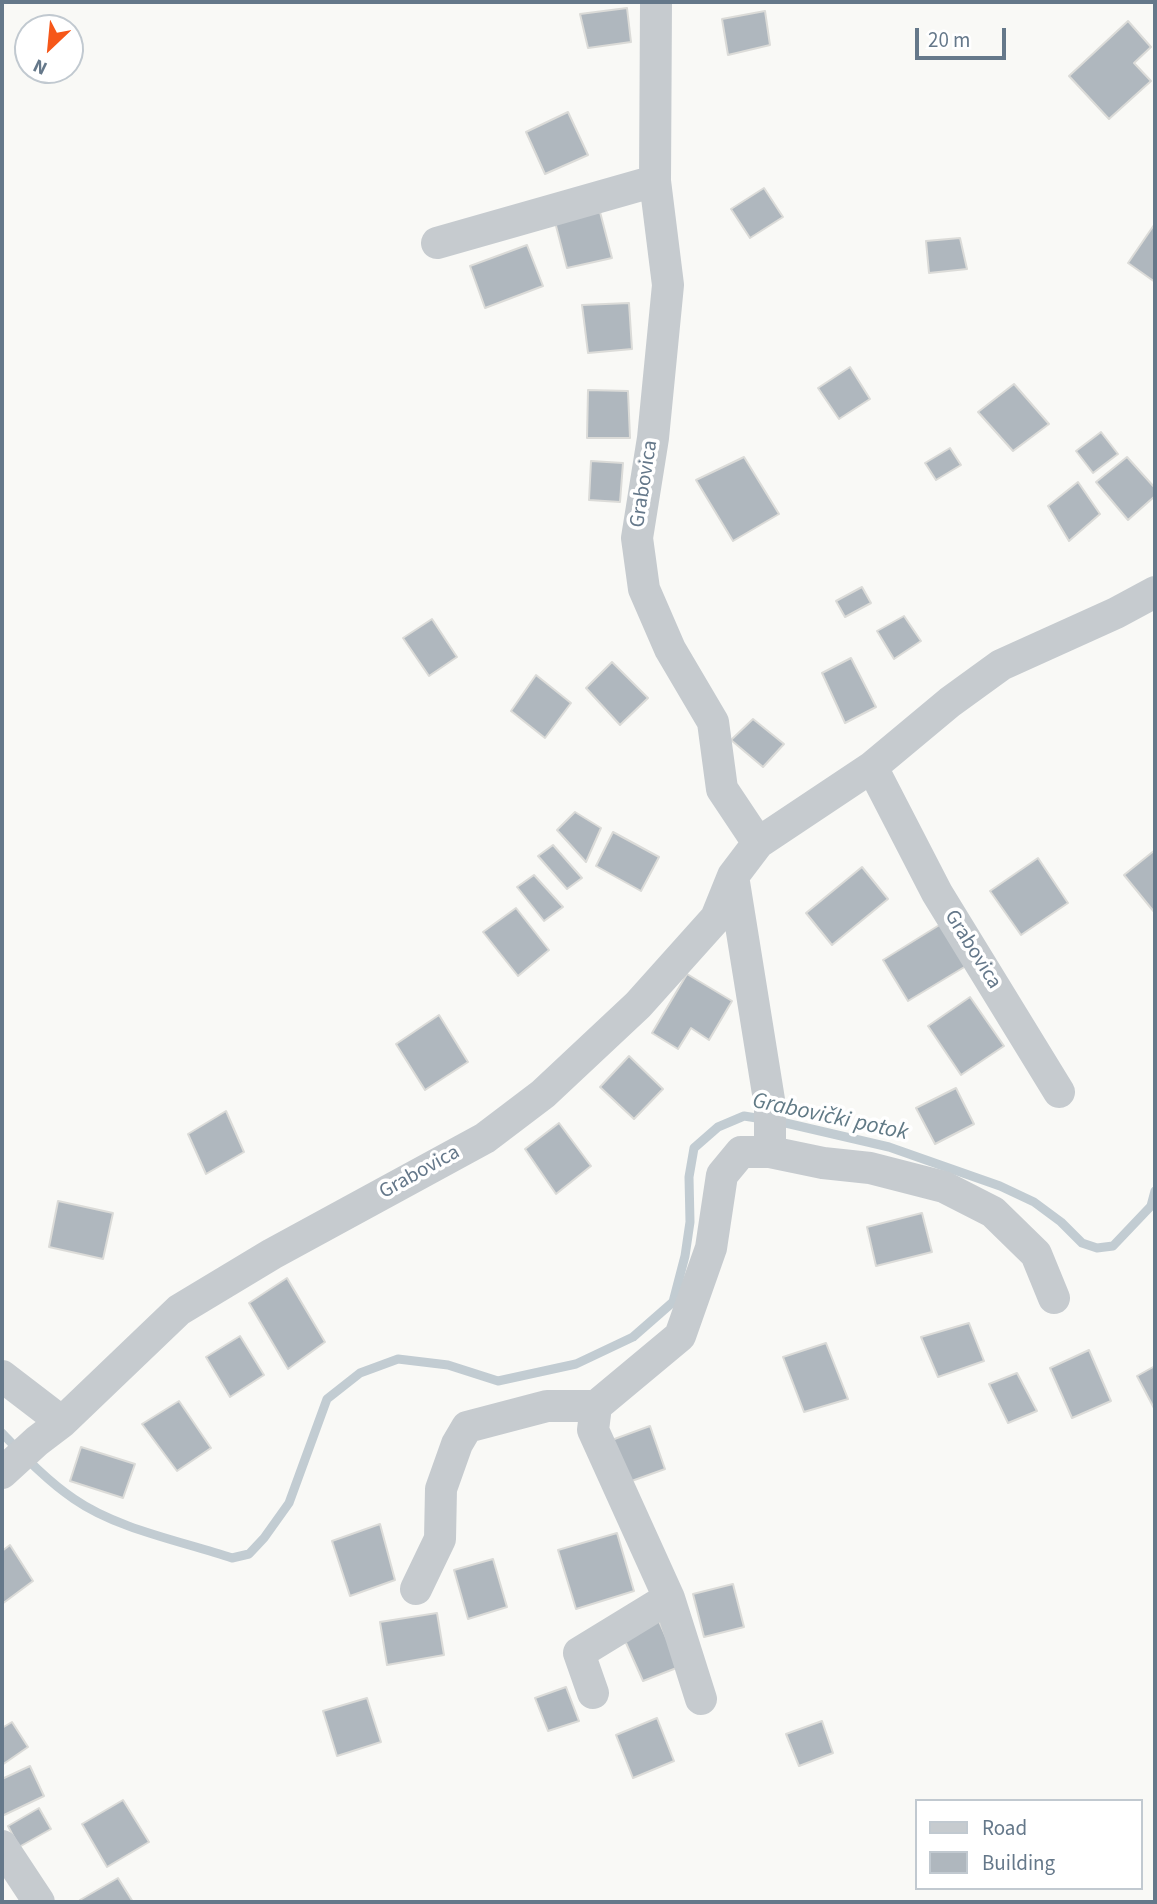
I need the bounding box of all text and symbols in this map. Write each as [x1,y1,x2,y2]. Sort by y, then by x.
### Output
north arrow [14,14,84,84]
scale bar [919,14,1010,58]
text: 20 m [928,25,970,55]
text: N [29,52,52,81]
street label: Grabovica [626,438,664,530]
street label: Grabovica [938,906,1006,994]
water label: Grabovički potok [750,1088,910,1148]
street label: Grabovica [375,1141,465,1205]
legend [916,1799,1143,1890]
text: Road [982,1813,1027,1843]
text: Building [982,1848,1055,1878]

